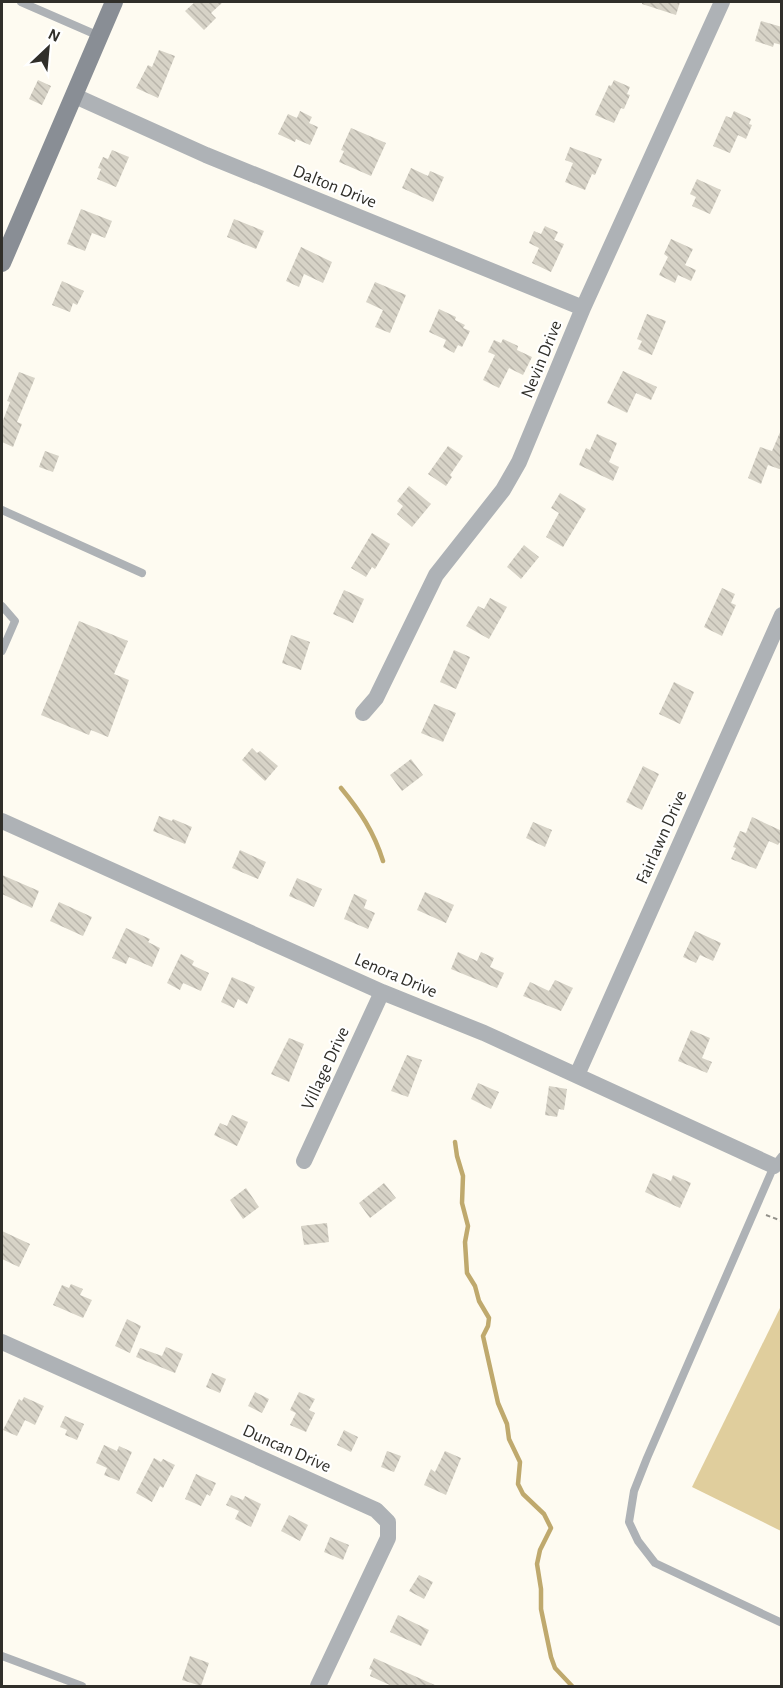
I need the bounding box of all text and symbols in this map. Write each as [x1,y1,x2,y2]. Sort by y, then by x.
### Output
north arrow [18,18,78,78]
text: N [46,26,63,45]
street label: Dalton Drive [290,162,379,212]
street label: Nevin Drive [518,318,566,401]
street label: Fairlawn Drive [633,788,691,887]
street label: Lenora Drive [352,950,440,1001]
street label: Village Drive [299,1024,353,1113]
street label: Duncan Drive [240,1421,333,1476]

